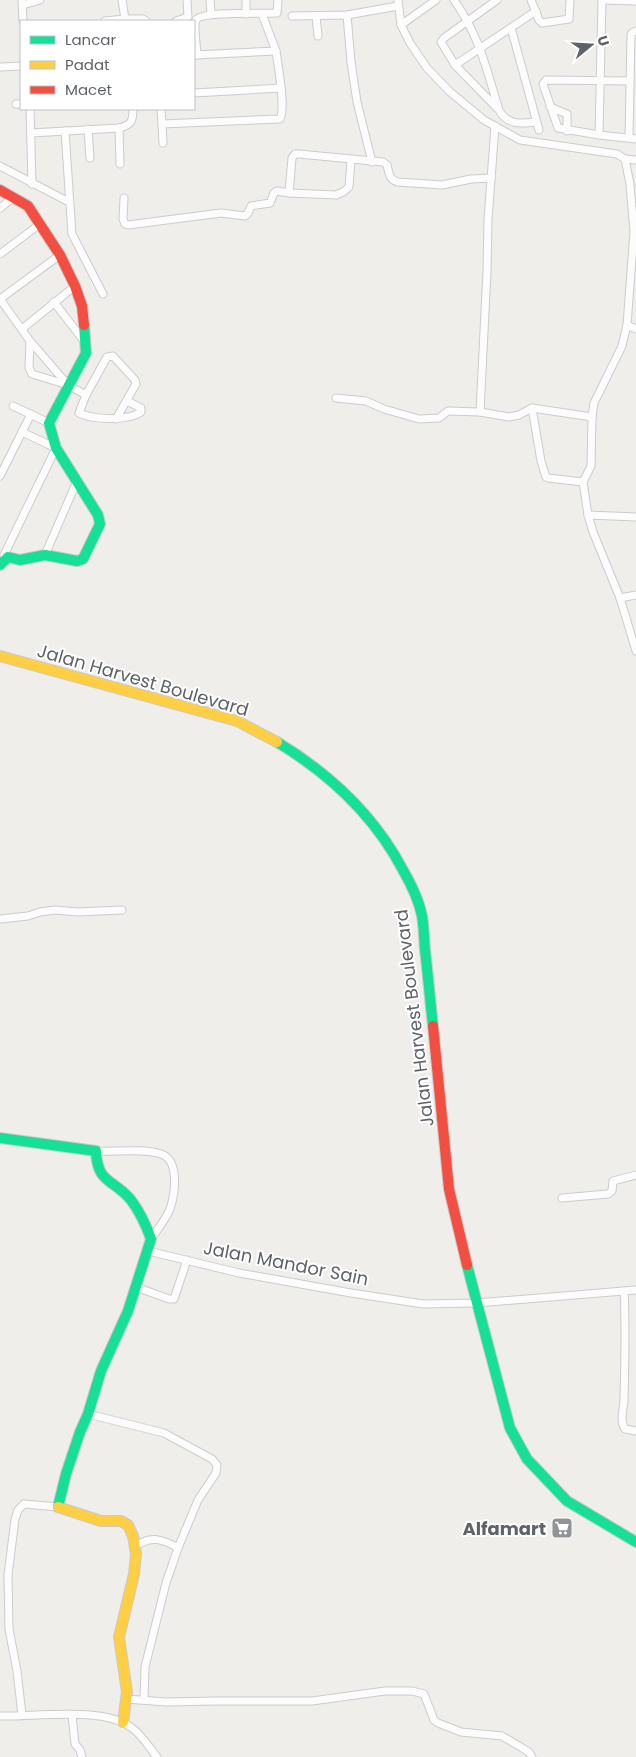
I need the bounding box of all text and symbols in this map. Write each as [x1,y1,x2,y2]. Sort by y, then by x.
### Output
legend [20,20,195,110]
north arrow [566,20,616,70]
text: Lancar [65,29,116,50]
text: U [592,33,614,49]
text: Padat [65,54,110,75]
text: Macet [65,79,112,100]
street label: Jalan Harvest Boulevard [34,638,252,722]
street label: Jalan Harvest Boulevard [388,908,440,1128]
street label: Jalan Mandor Sain [201,1235,371,1291]
place label: Alfamart [462,1516,546,1541]
supermarket icon: Alfamart [550,1516,574,1540]

